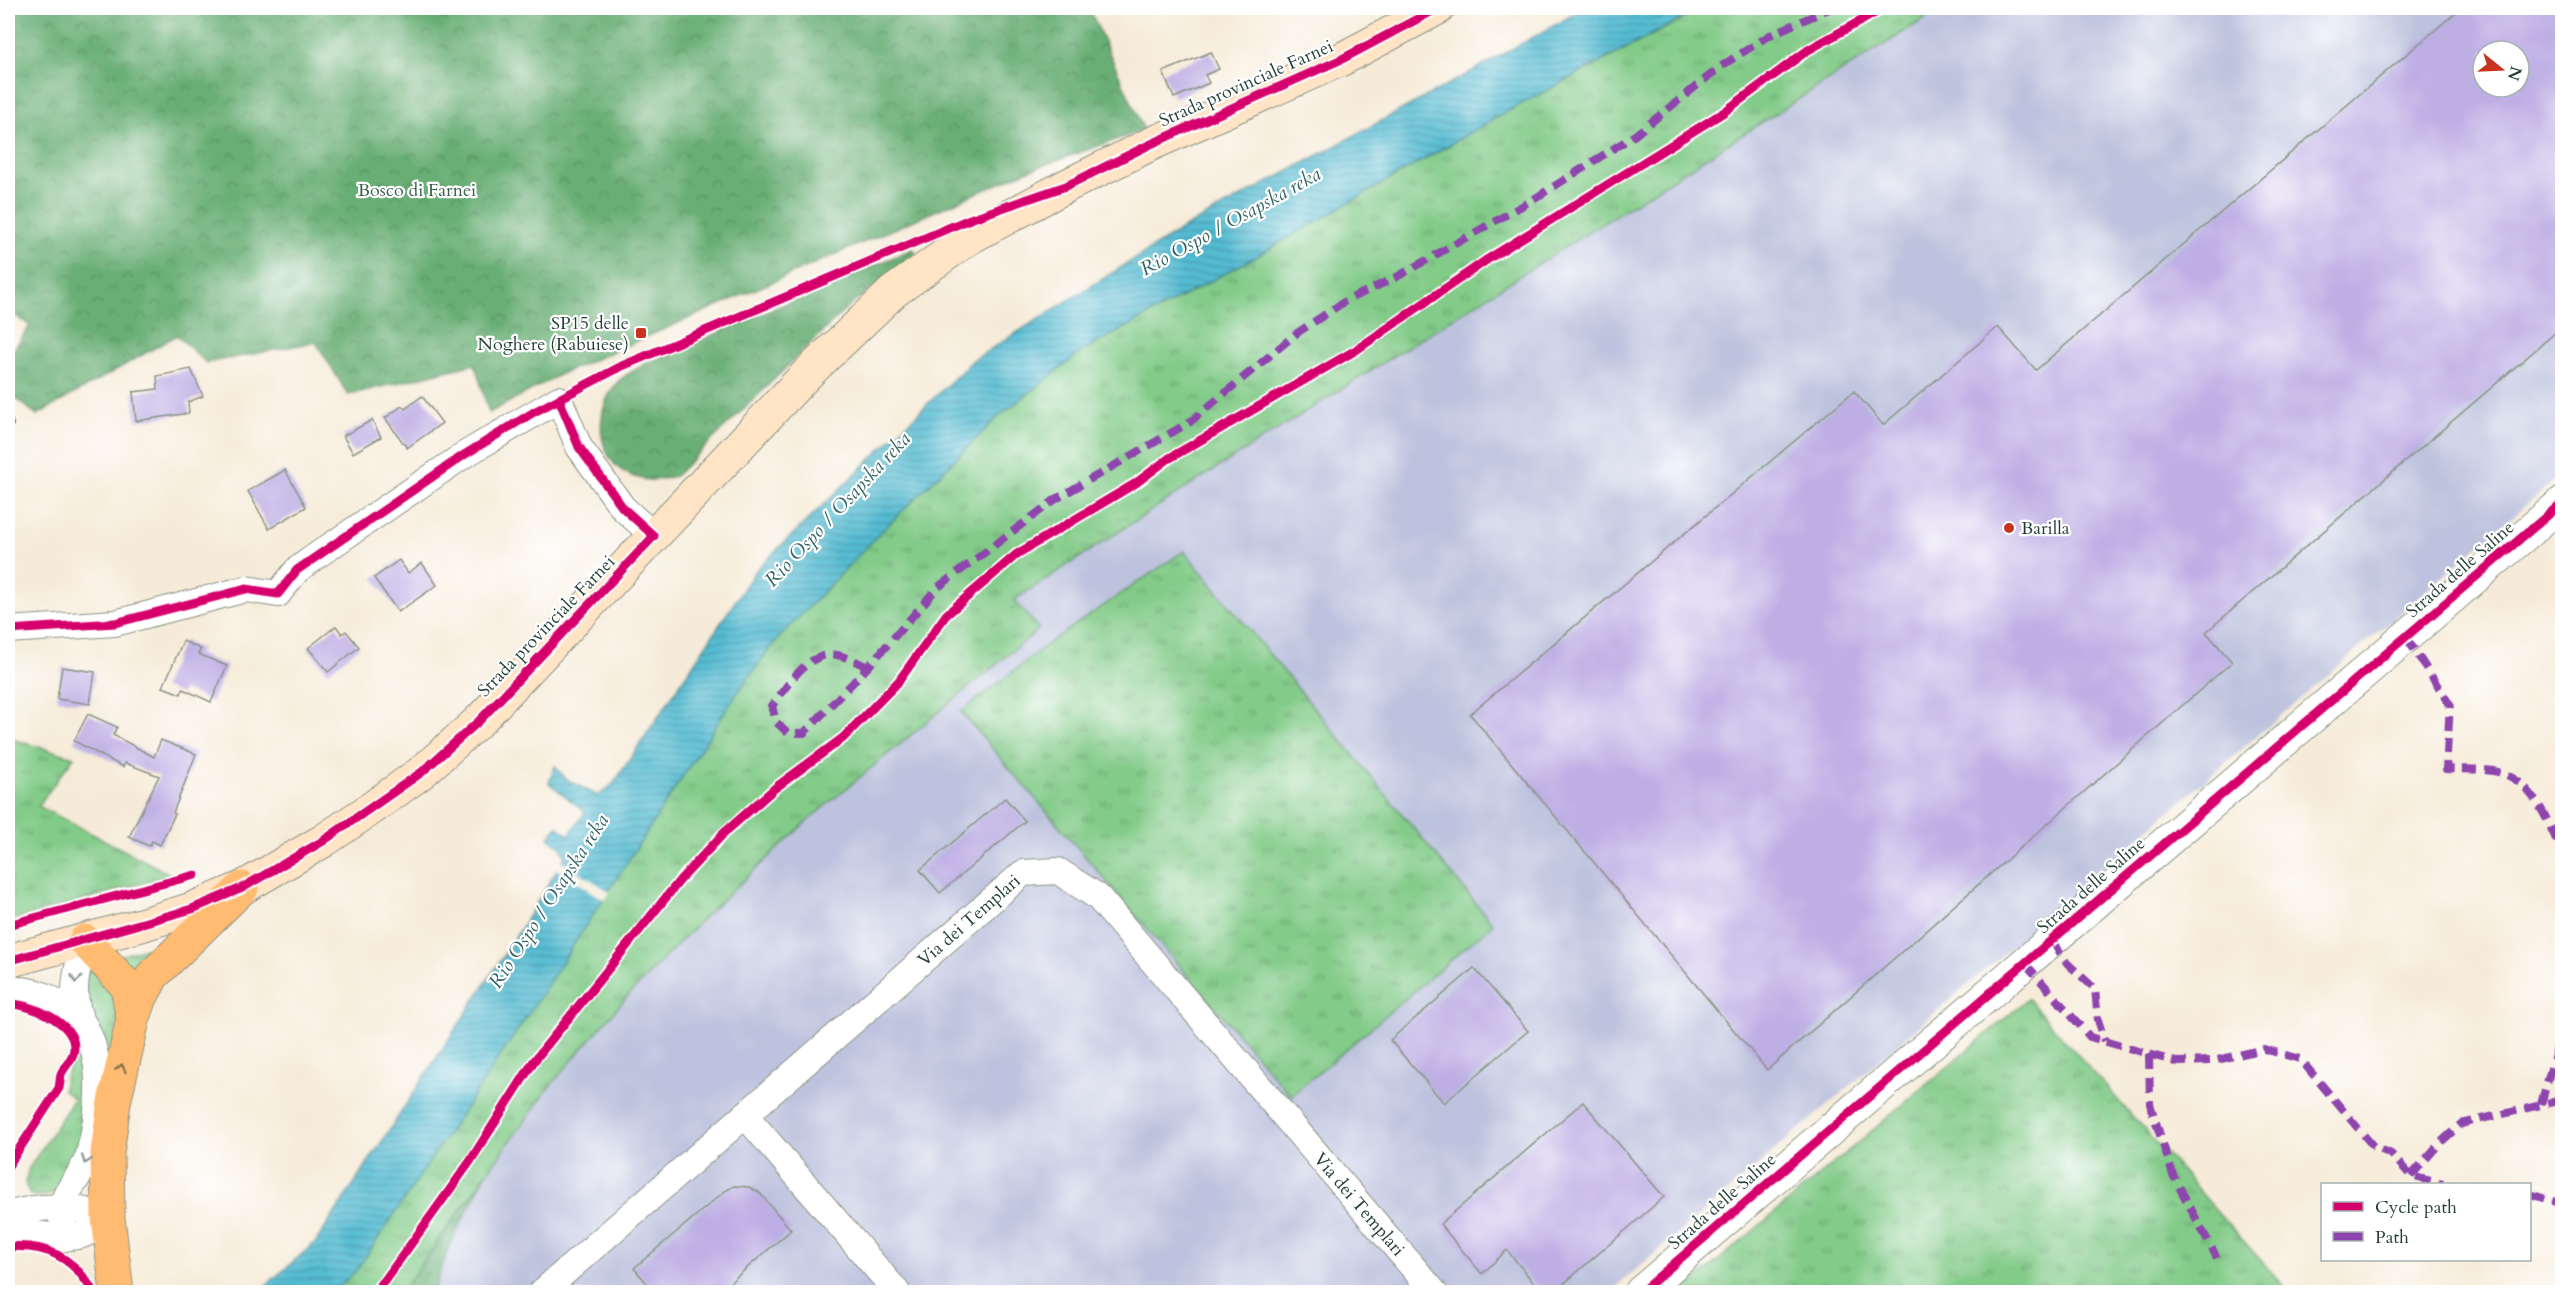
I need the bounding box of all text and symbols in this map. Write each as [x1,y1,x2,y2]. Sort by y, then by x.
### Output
street label: Strada provinciale Farnei [1155,34,1337,133]
north arrow [2471,39,2531,99]
text: N [2502,63,2527,83]
water label: Rio Ospo / Osapska reka [1135,160,1325,282]
park label: Bosco di Farnei [358,178,476,203]
place label: SP15 delle Noghere (Rabuiese) [478,311,629,357]
marker: SP15 delle Noghere (Rabuiese) [634,326,648,340]
water label: Rio Ospo / Osapska reka [758,426,916,593]
street label: Strada delle Saline [2401,515,2520,623]
place label: Barilla [2021,516,2070,541]
marker: Barilla [2002,521,2016,535]
street label: Strada provinciale Farnei [472,550,621,703]
water label: Rio Ospo / Osapska reka [482,809,615,994]
street label: Strada delle Saline [2032,831,2151,939]
street label: Via dei Templari [912,869,1026,972]
one-way arrow [70,974,83,984]
one-way arrow [114,1063,127,1073]
street label: Via dei Templari [1308,1147,1410,1262]
street label: Strada delle Saline [1663,1147,1782,1255]
one-way arrow [81,1154,94,1165]
legend [2321,1183,2531,1261]
text: Cycle path [2375,1195,2457,1220]
text: Path [2375,1225,2409,1250]

